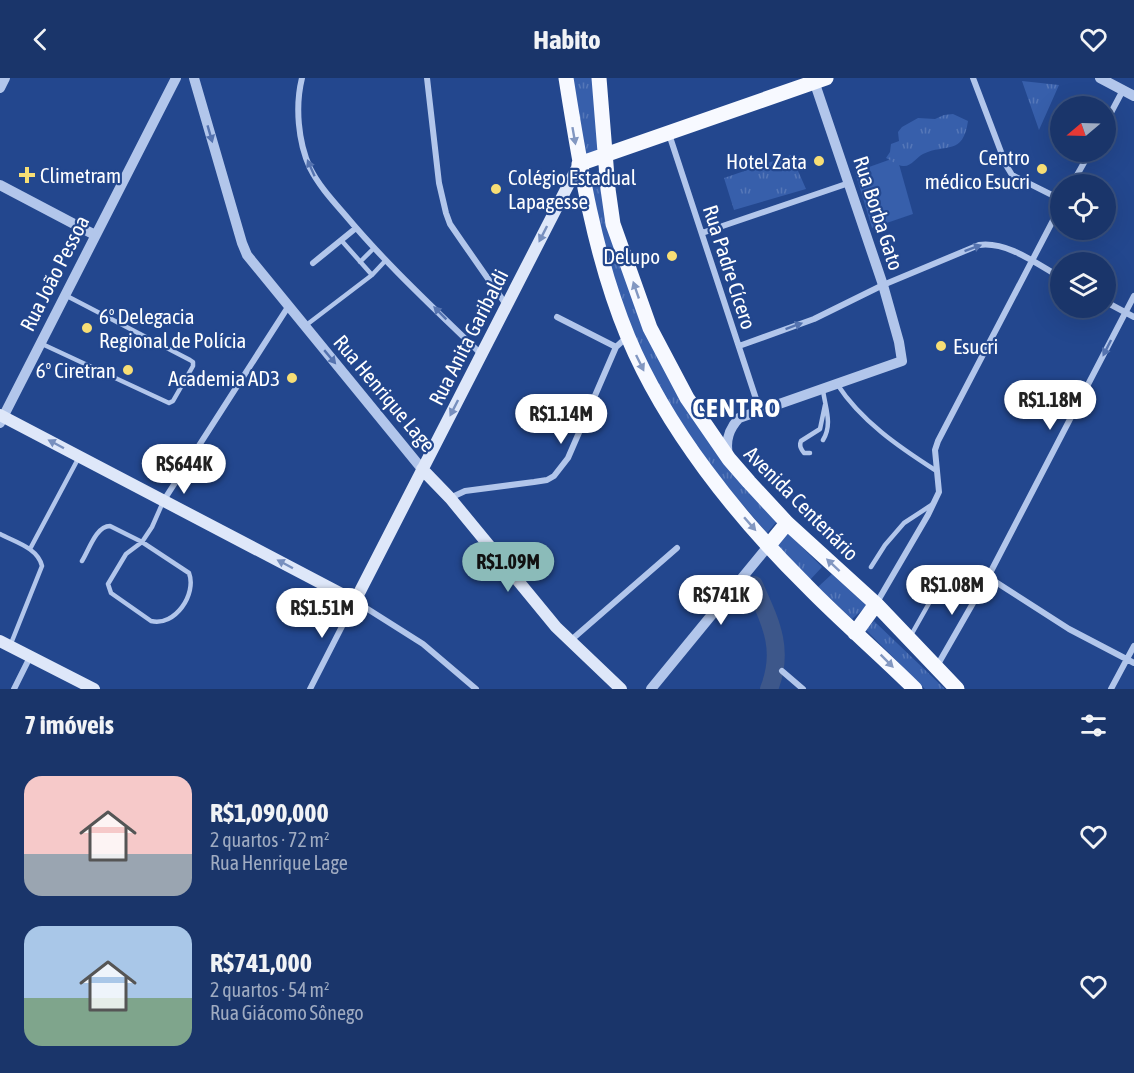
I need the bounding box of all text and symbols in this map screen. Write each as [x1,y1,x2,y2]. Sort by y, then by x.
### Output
icon: back [24,23,57,56]
icon: heart [1077,23,1110,56]
text: Habito [533,24,601,55]
north arrow [1050,96,1116,162]
map controls [1050,96,1116,318]
one-way arrow [206,125,215,143]
one-way arrow [570,127,579,146]
place label: Centro médico Esucri [925,145,1030,193]
place label: Hotel Zata [726,149,807,173]
street label: Rua Borba Gato [849,153,909,273]
marker: Hotel Zata [812,154,826,168]
one-way arrow [306,158,316,176]
marker: Centro médico Esucri [1035,162,1049,176]
place label: Climetram [40,163,121,187]
place label: Colégio Estadual Lapagesse [508,165,637,213]
marker: Climetram [18,166,36,184]
button: locate [1050,174,1116,240]
marker: Colégio Estadual Lapagesse [489,182,503,196]
street label: Rua Padre Cícero [699,202,761,332]
street label: Rua João Pessoa [15,211,93,335]
one-way arrow [538,226,548,243]
one-way arrow [964,243,982,253]
place label: Delupo [603,244,660,268]
marker: Delupo [665,249,679,263]
button: layers [1050,252,1116,318]
street label: Rua Anita Garibaldi [423,265,513,409]
one-way arrow [631,281,640,299]
place label: 6° Delegacia Regional de Polícia [99,304,246,352]
one-way arrow [432,306,447,320]
one-way arrow [785,320,803,330]
marker: 6° Delegacia Regional de Polícia [80,321,94,335]
street label: Rua Henrique Lage [329,330,441,456]
place label: Esucri [953,334,998,358]
marker: Esucri [934,339,948,353]
one-way arrow [1102,339,1112,356]
one-way arrow [323,349,336,365]
one-way arrow [636,354,645,371]
place label: 6° Ciretran [36,358,116,382]
marker: 6° Ciretran [121,363,135,377]
place label: Academia AD3 [168,366,280,390]
marker: Academia AD3 [285,371,299,385]
pin: R$1.18M [995,380,1105,431]
text: R$1.18M [1018,388,1082,411]
district label: CENTRO [692,392,782,423]
pin: R$1.14M [506,394,616,445]
one-way arrow [449,400,459,417]
text: R$1.14M [529,402,593,425]
one-way arrow [47,440,65,450]
street label: Avenida Centenário [740,441,864,565]
pin: R$644K [135,444,233,495]
text: R$644K [156,452,212,475]
one-way arrow [743,516,756,531]
pin: R$1.09M [453,542,563,593]
text: R$1.09M [476,550,540,573]
one-way arrow [825,558,840,572]
one-way arrow [276,559,293,569]
pin: R$1.08M [897,565,1007,616]
text: R$1.08M [920,573,984,596]
pin: R$741K [672,575,770,626]
text: R$741K [693,583,749,606]
pin: R$1.51M [267,588,377,639]
text: R$1.51M [290,596,354,619]
one-way arrow [880,654,894,668]
icon: filters [1077,709,1110,742]
text: 7 imóveis [24,710,114,740]
text: R$1,090,000 [210,798,329,828]
icon: home [72,800,144,872]
icon: heart [1077,820,1110,853]
text: 2 quartos · 72 m² [210,828,330,851]
text: Rua Henrique Lage [210,851,348,874]
text: R$741,000 [210,948,312,978]
icon: home [72,950,144,1022]
icon: heart [1077,970,1110,1003]
text: 2 quartos · 54 m² [210,978,330,1001]
text: Rua Giácomo Sônego [210,1001,364,1024]

